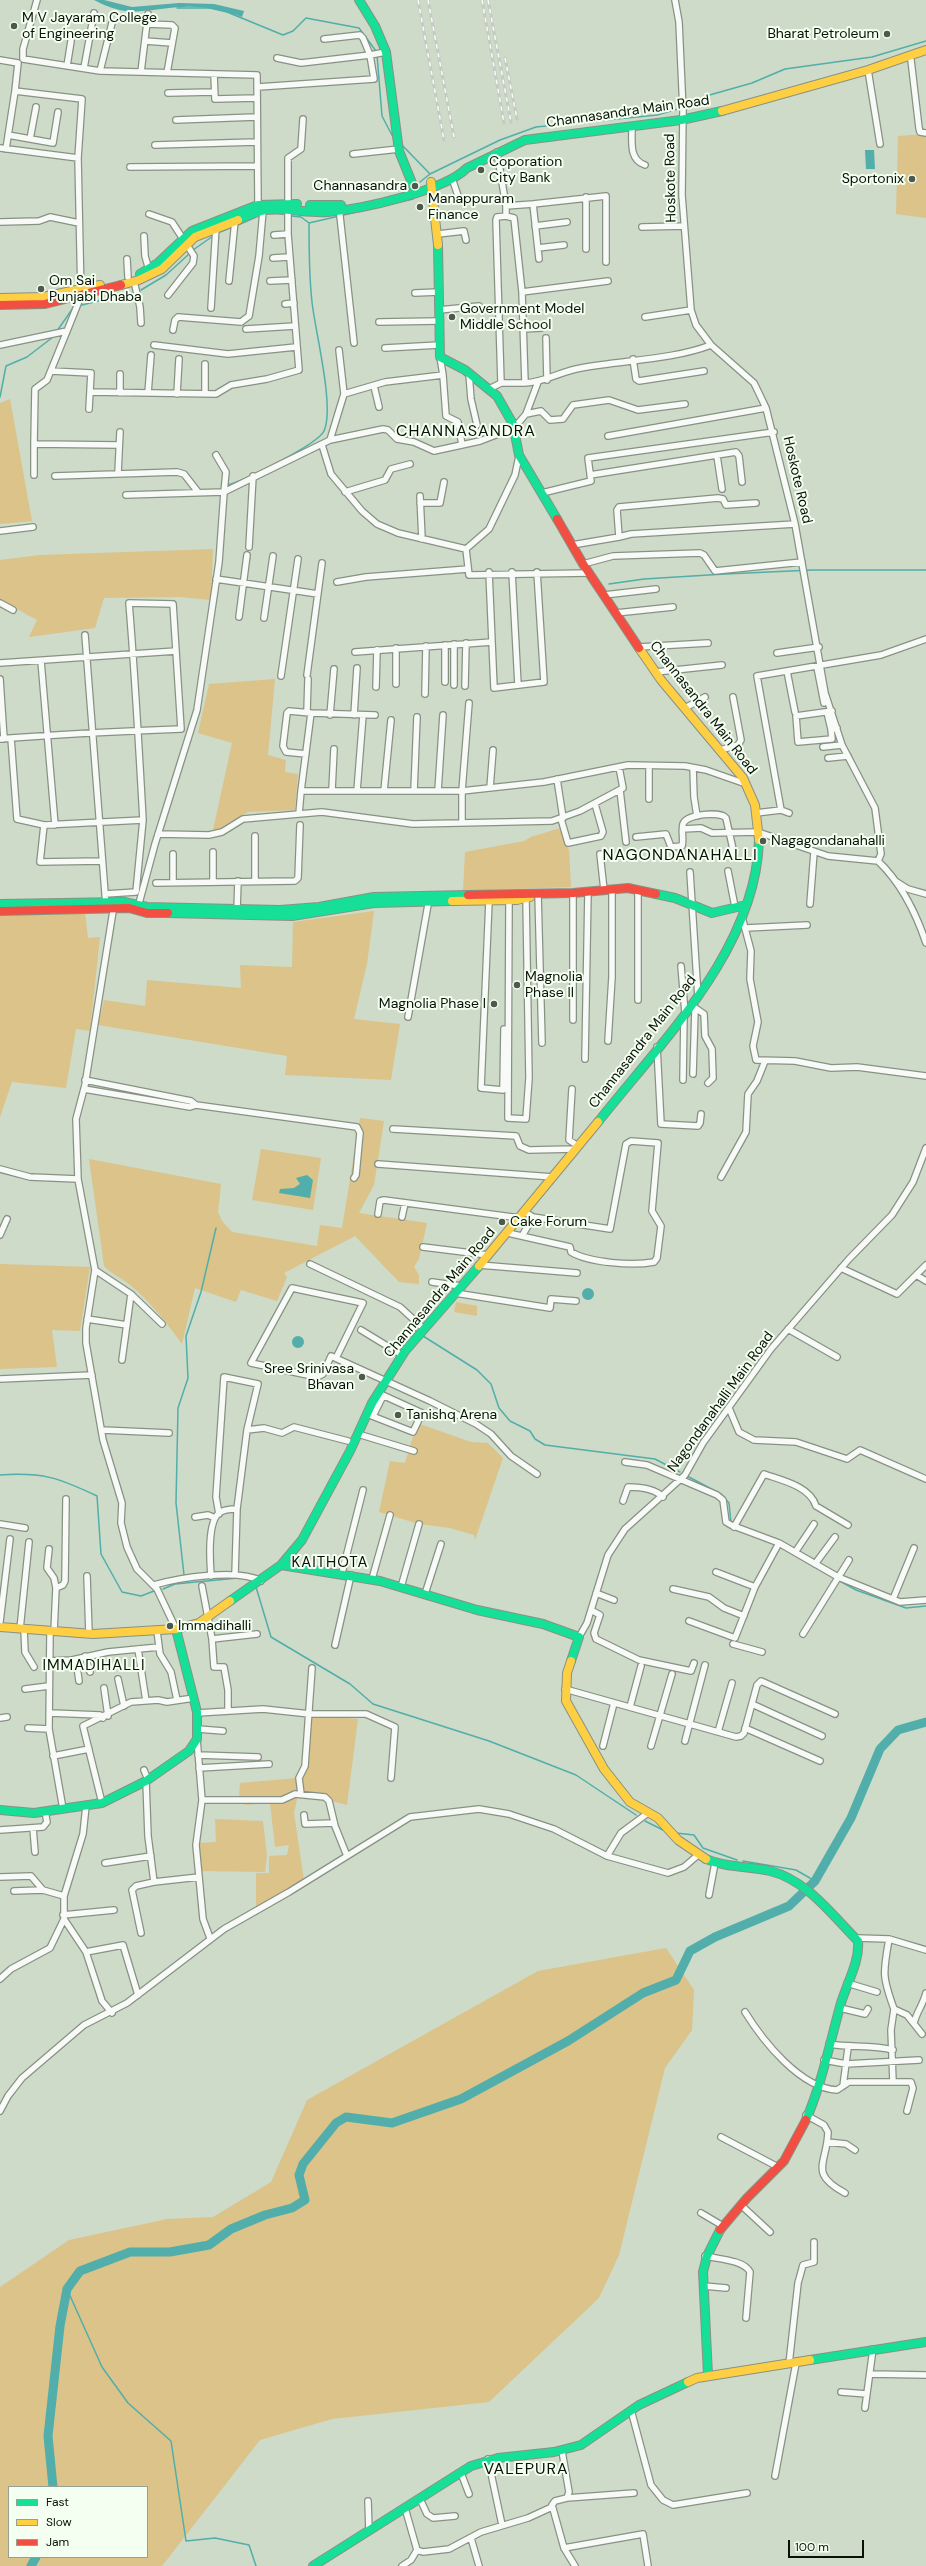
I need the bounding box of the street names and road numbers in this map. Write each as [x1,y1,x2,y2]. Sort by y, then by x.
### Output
street label: Channasandra Main Road [545,92,711,132]
street label: Hoskote Road [662,133,680,223]
street label: Hoskote Road [779,435,815,525]
street label: Channasandra Main Road [646,638,760,778]
street label: Channasandra Main Road [586,972,700,1112]
street label: Channasandra Main Road [381,1225,499,1361]
street label: Nagondanahalli Main Road [664,1329,778,1475]

